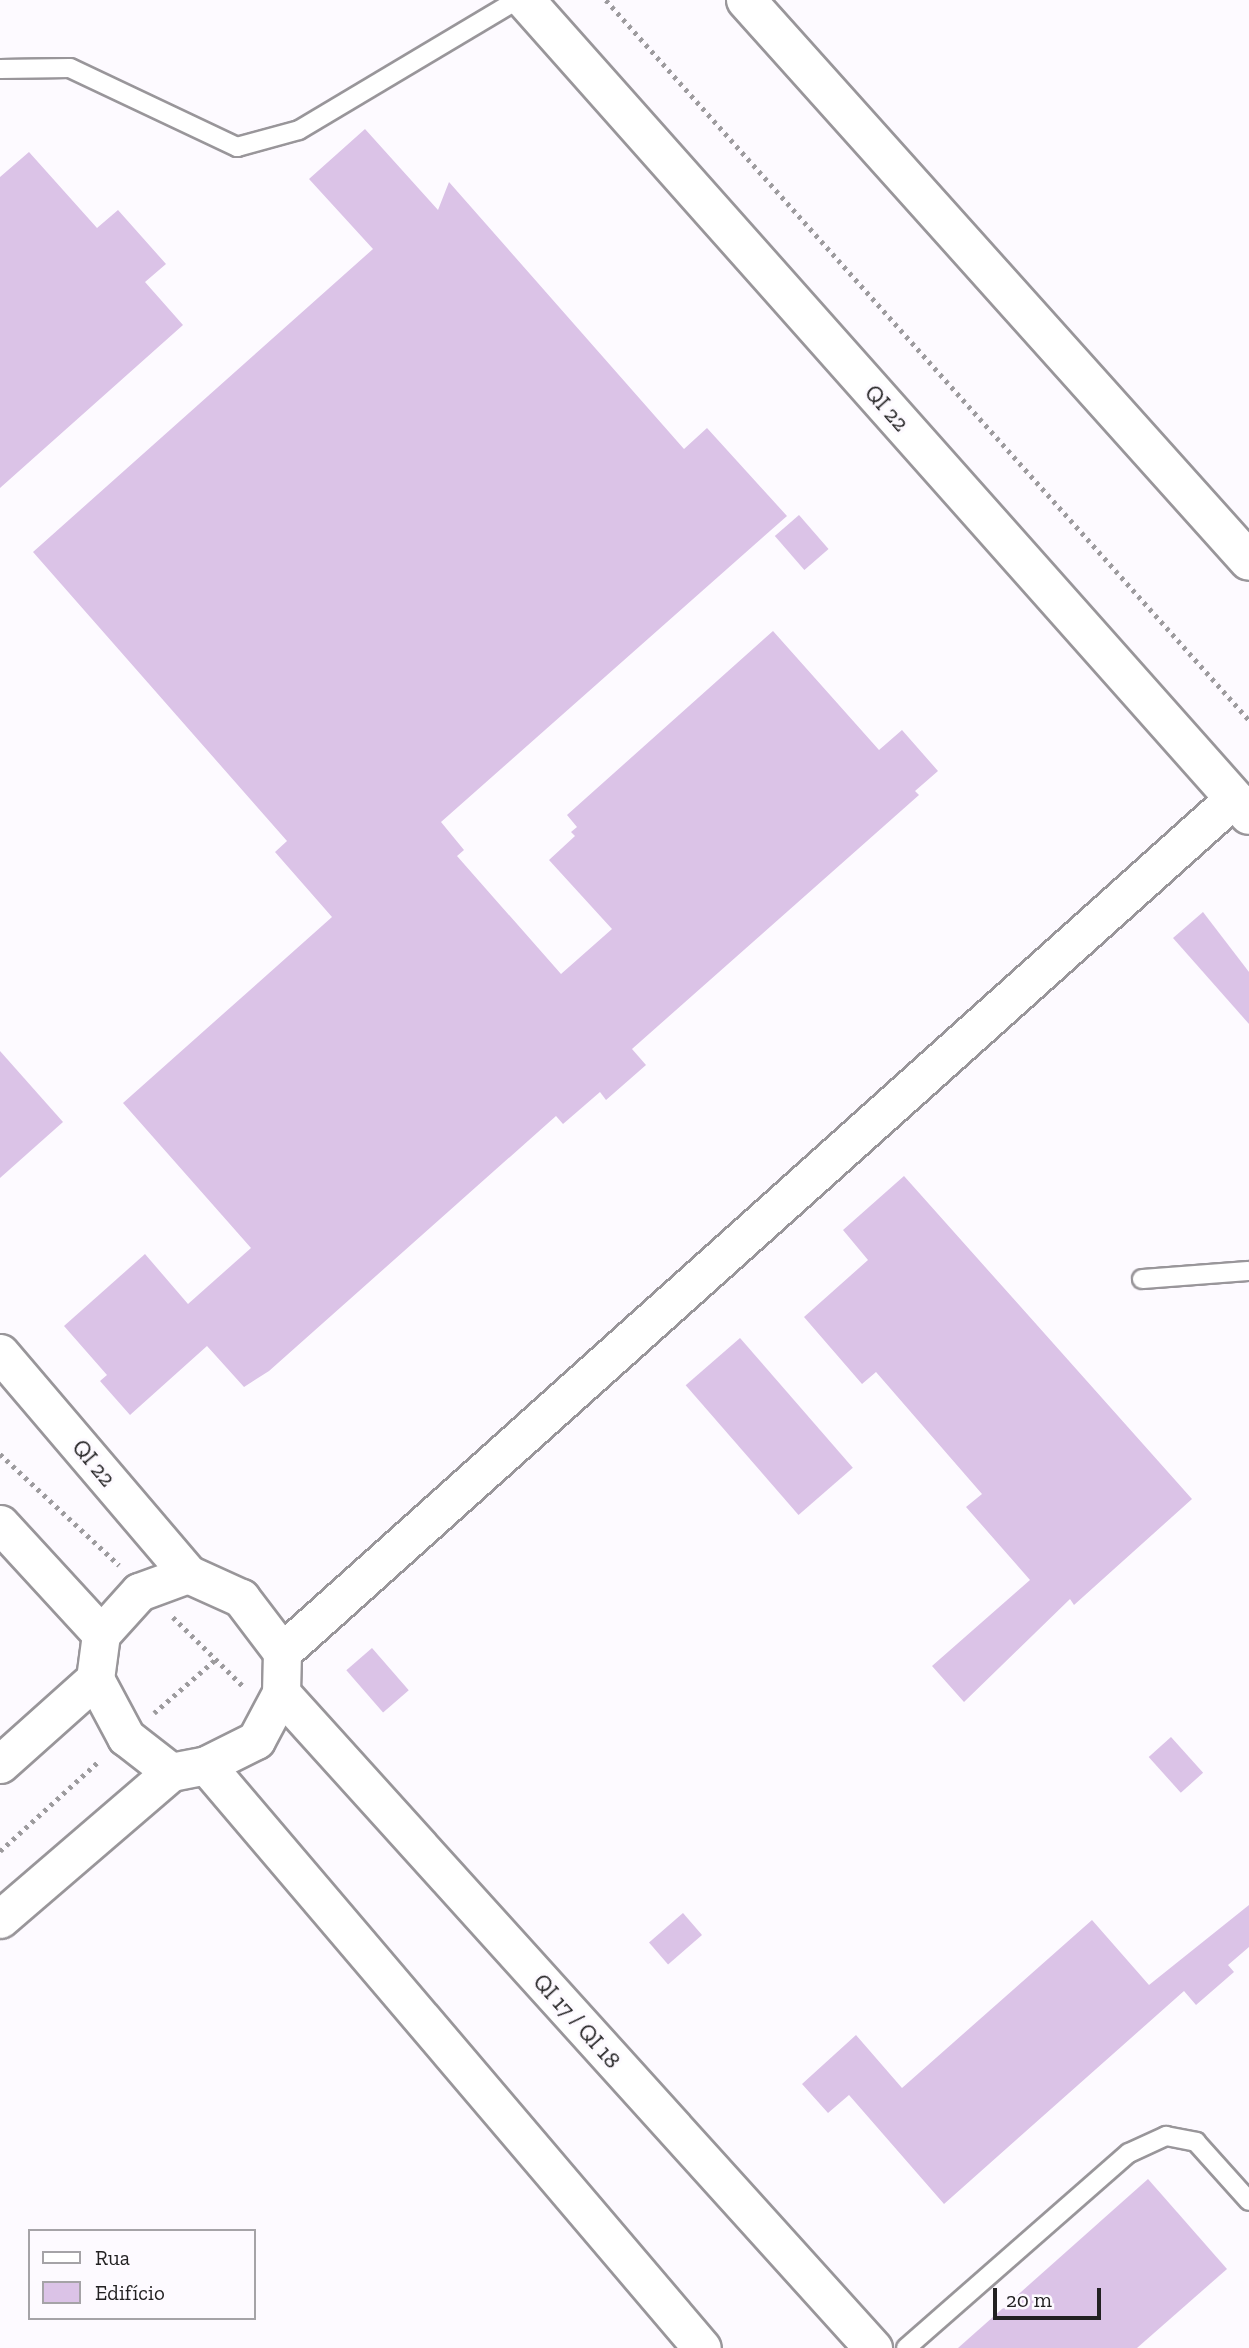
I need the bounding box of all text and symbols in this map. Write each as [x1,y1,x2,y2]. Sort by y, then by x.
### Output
street label: QI 22 [859,379,915,437]
street label: QI 22 [66,1434,122,1492]
street label: QI 17 / QI 18 [528,1968,626,2074]
legend [28,2229,256,2320]
text: Rua [95,2245,130,2270]
scale bar [997,2274,1106,2318]
text: Edifício [95,2280,165,2305]
text: 20 m [1006,2287,1052,2312]

